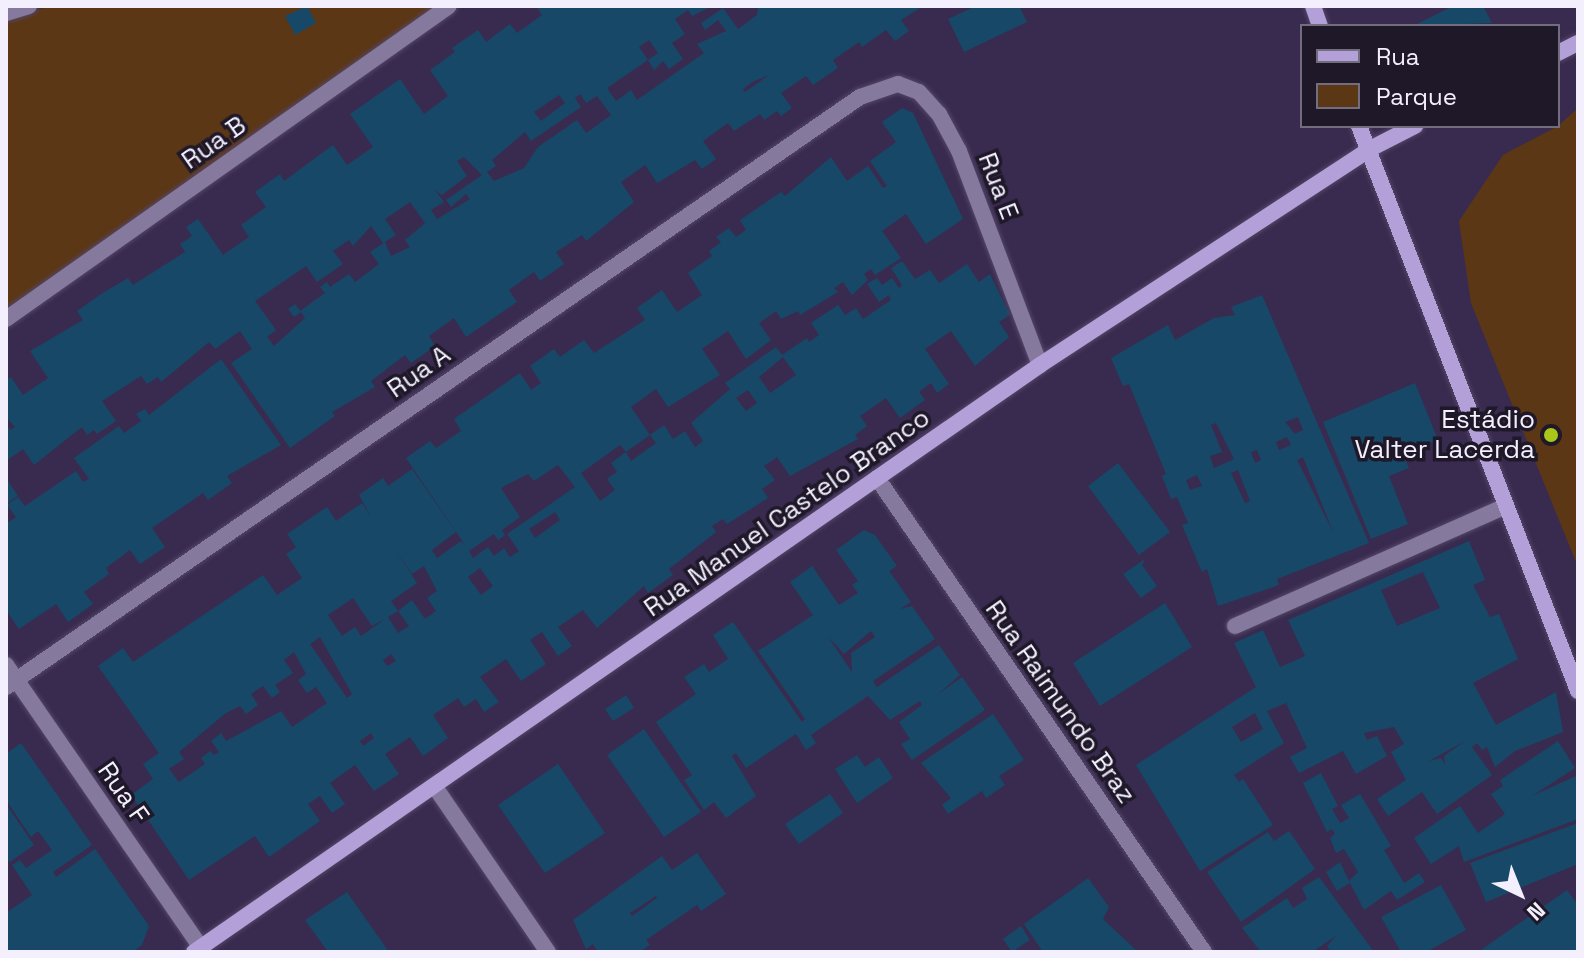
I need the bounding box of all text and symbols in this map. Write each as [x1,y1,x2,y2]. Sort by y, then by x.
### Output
legend [1300,24,1560,128]
text: Rua [1376,41,1420,72]
text: Parque [1376,81,1457,112]
street label: Rua B [176,110,252,176]
street label: Rua E [971,148,1025,224]
street label: Rua A [381,339,457,405]
street label: Rua Manuel Castelo Branco [638,402,936,624]
place label: Estádio Valter Lacerda [1354,404,1535,466]
marker: Estádio Valter Lacerda [1542,426,1560,444]
street label: Rua Raimundo Braz [978,595,1142,809]
street label: Rua F [91,756,155,830]
north arrow [1480,854,1560,934]
text: N [1521,896,1551,927]

